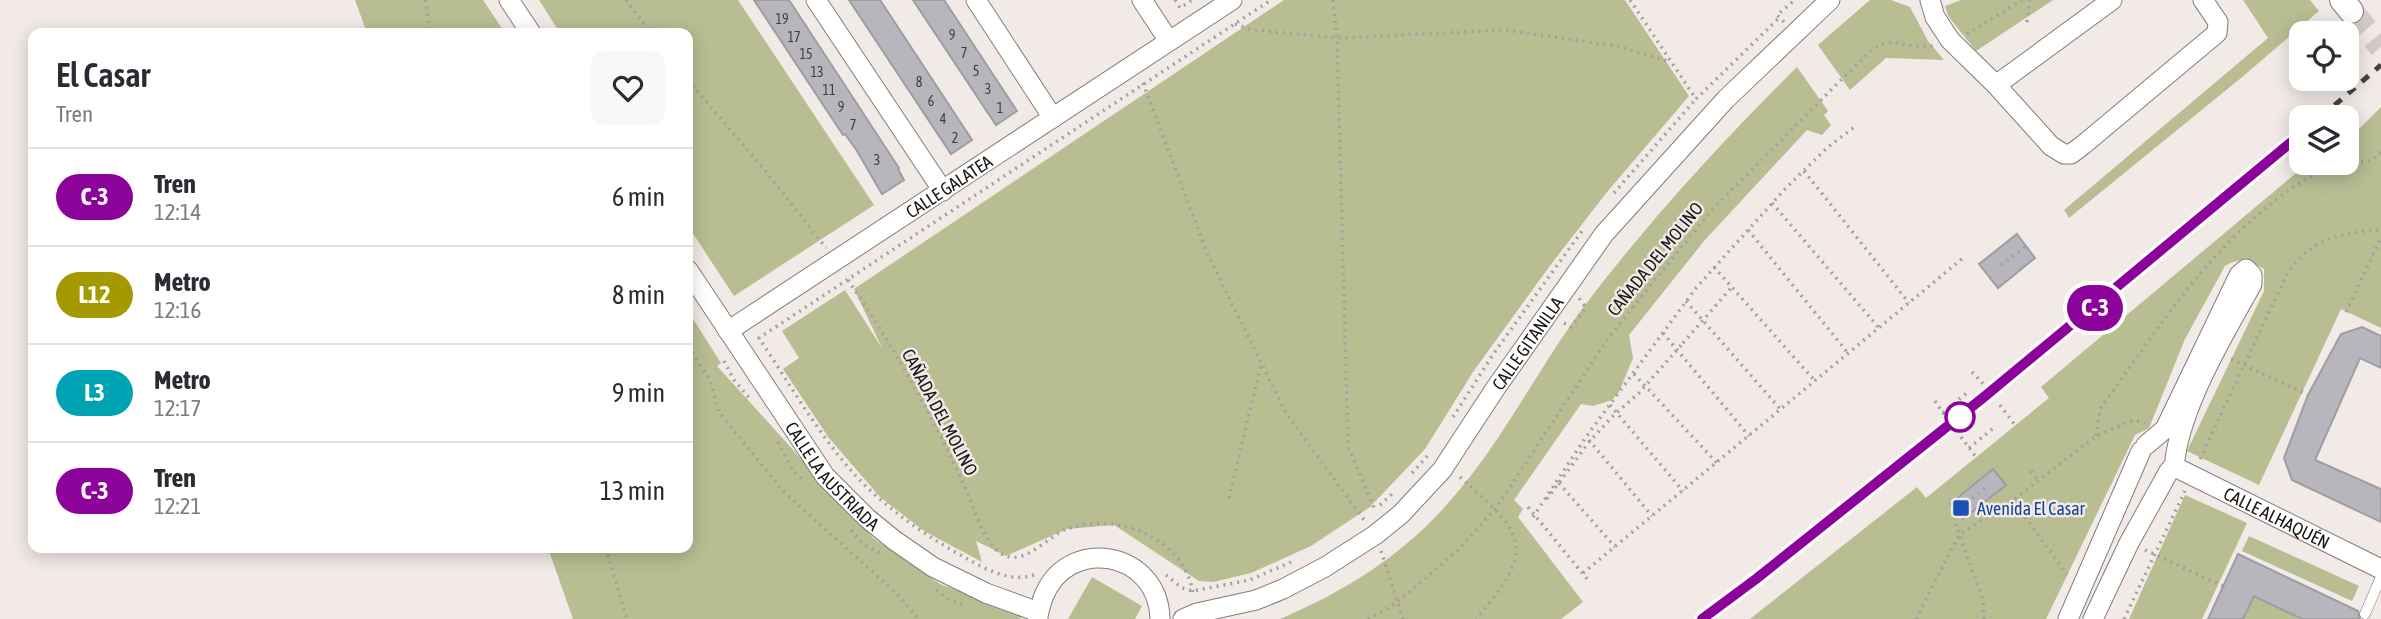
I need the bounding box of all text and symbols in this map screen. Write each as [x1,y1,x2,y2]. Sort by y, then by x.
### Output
house number: 19 [775,11,789,27]
map controls [2289,21,2359,175]
button: locate [2289,21,2359,91]
house number: 9 [949,27,955,43]
house number: 17 [787,29,801,45]
house number: 7 [961,45,967,61]
house number: 15 [799,46,813,62]
button: heart [591,51,665,125]
text: El Casar [56,56,150,94]
house number: 5 [973,63,979,79]
house number: 13 [810,64,824,80]
house number: 8 [916,74,923,90]
house number: 3 [985,81,991,97]
house number: 11 [822,82,836,98]
house number: 6 [928,93,935,109]
house number: 9 [838,99,844,115]
house number: 1 [997,100,1003,116]
text: Tren [56,101,93,127]
button: layers [2289,105,2359,175]
house number: 4 [940,111,947,127]
house number: 7 [850,117,856,133]
house number: 2 [952,130,958,146]
street label: CALLE GALATEA [902,150,996,222]
house number: 3 [874,152,880,168]
text: Tren [154,169,196,199]
text: 6 min [612,182,665,212]
text: C-3 [80,183,109,210]
street label: CAÑADA DEL MOLINO [1603,198,1707,320]
text: 12:14 [154,199,201,225]
text: Metro [154,267,211,297]
text: 8 min [612,280,665,310]
text: L12 [79,281,110,308]
line badge: C-3 [2055,285,2135,331]
street label: CALLE GITANILLA [1487,292,1567,394]
text: C-3 [2081,294,2109,321]
text: 12:16 [154,297,201,323]
street label: CAÑADA DEL MOLINO [898,345,982,479]
text: Metro [154,365,211,395]
text: 9 min [612,378,665,408]
text: L3 [84,379,105,406]
text: 12:17 [154,395,201,421]
unlabelled marker [1945,402,1975,432]
street label: CALLE LA AUSTRIADA [781,418,884,534]
text: Tren [154,463,196,493]
text: 13 min [600,476,665,506]
text: C-3 [80,477,109,504]
street label: CALLE ALHAQUÉN [2221,482,2333,553]
text: 12:21 [154,493,201,519]
marker: Avenida El Casar [1951,498,1971,518]
place label: Avenida El Casar [1977,498,2086,519]

